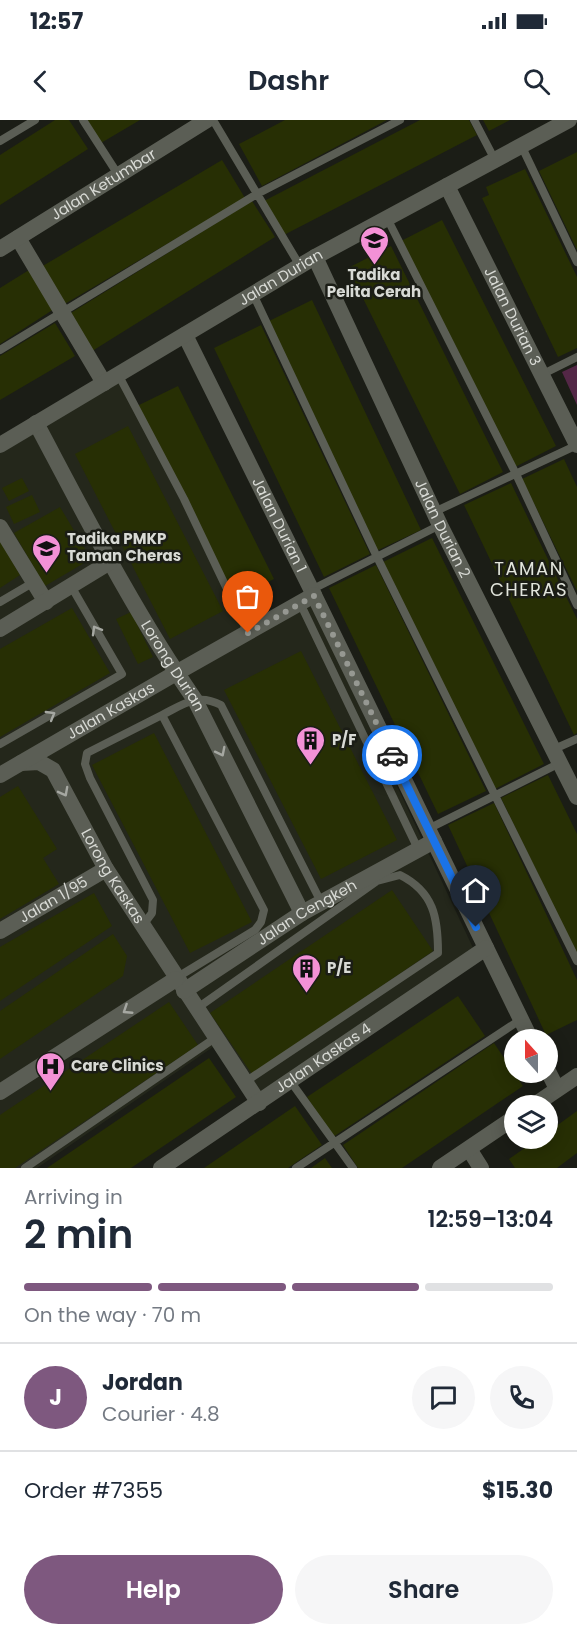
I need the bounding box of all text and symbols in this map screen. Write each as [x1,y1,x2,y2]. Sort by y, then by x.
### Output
text: 12:57 [30,6,83,37]
text: Dashr [248,62,329,99]
icon: back [24,65,57,98]
icon: search [520,65,553,98]
street label: Jalan Ketumbar [47,143,160,225]
school or university icon: Tadika Pelita Cerah [358,224,390,266]
street label: Jalan Durian [234,244,326,310]
street label: Jalan Durian 3 [479,263,546,369]
place label: Tadika Pelita Cerah [327,264,421,302]
street label: Jalan Durian 1 [247,474,312,576]
street label: Jalan Durian 2 [410,476,476,581]
place label: Tadika PMKP Taman Cheras [67,528,181,566]
school or university icon: Tadika PMKP Taman Cheras [30,532,62,574]
district label: TAMAN CHERAS [490,556,568,602]
pin [222,571,273,633]
icon: bag [231,580,264,613]
street label: Lorong Durian [136,616,210,715]
one-way arrow [92,626,104,636]
street label: Jalan Kaskas [63,677,158,744]
one-way arrow [45,711,55,722]
building icon: P/F [295,724,327,766]
courier [362,725,422,785]
place label: P/F [332,729,356,750]
icon: car [376,739,409,772]
one-way arrow [214,745,225,756]
one-way arrow [57,785,68,796]
street label: Lorong Kaskas [76,825,150,928]
pin [450,865,501,927]
street label: Jalan 1/95 [15,871,92,928]
street label: Jalan Cengkeh [253,874,360,950]
icon: home [459,874,492,907]
building icon: P/E [290,952,322,994]
place label: P/E [327,957,351,978]
one-way arrow [123,1003,133,1015]
street label: Jalan Kaskas 4 [271,1018,375,1098]
north arrow [504,1029,558,1083]
map controls [504,1029,558,1149]
hospital icon: Care Clinics [34,1050,66,1092]
place label: Care Clinics [71,1055,164,1076]
button: layers [504,1095,558,1149]
text: Arriving in [24,1183,123,1211]
text: 12:59–13:04 [428,1204,553,1235]
text: 2 min [24,1207,133,1262]
text: On the way · 70 m [24,1301,201,1329]
button: chat [412,1366,475,1429]
button: phone [490,1366,553,1429]
text: Jordan [102,1367,183,1398]
text: J [49,1382,62,1413]
text: Courier · 4.8 [102,1400,220,1428]
text: Order #7355 [24,1475,163,1506]
text: $15.30 [482,1475,553,1506]
button: Help [24,1555,283,1624]
button: Share [295,1555,553,1624]

